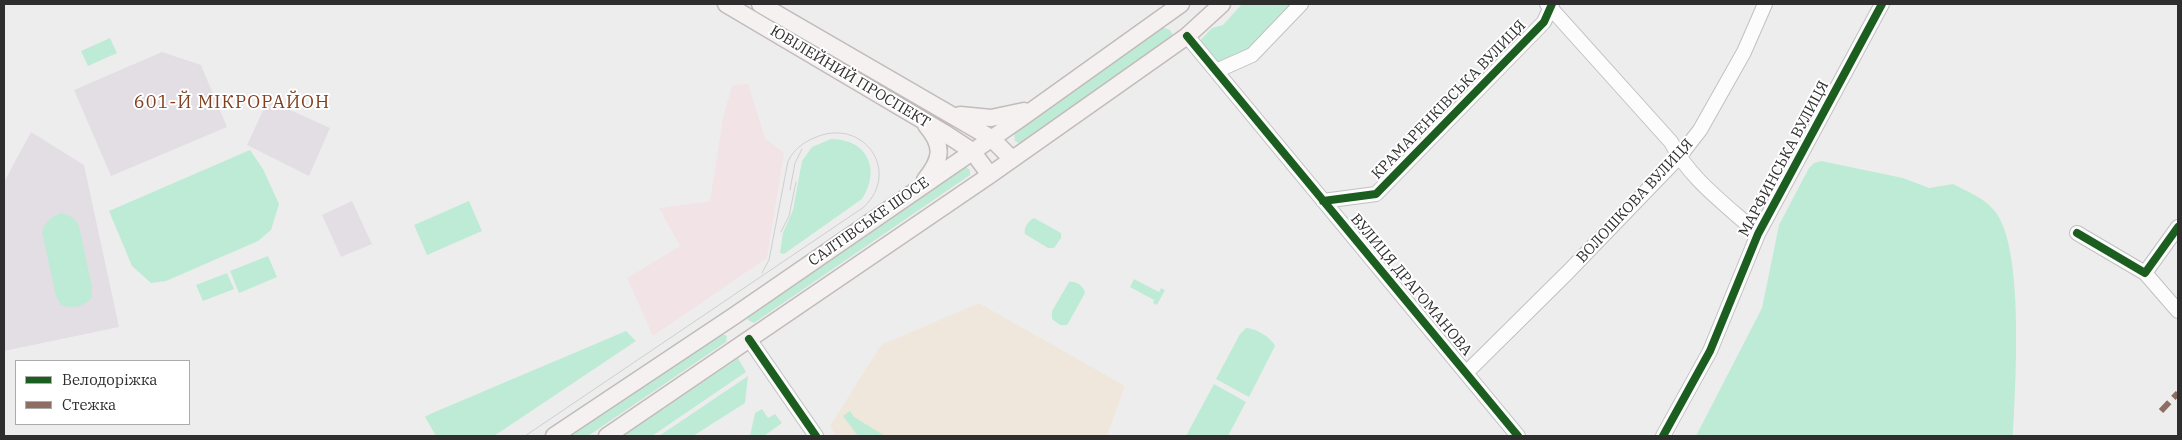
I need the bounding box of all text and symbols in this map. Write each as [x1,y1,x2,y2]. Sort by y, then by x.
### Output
street label: КРАМАРЕНКІВСЬКА ВУЛИЦЯ [1368,17,1530,183]
street label: ЮВІЛЕЙНИЙ ПРОСПЕКТ [767,22,933,132]
street label: МАРФИНСЬКА ВУЛИЦЯ [1735,78,1833,240]
district label: 601-Й МІКРОРАЙОН [132,92,332,114]
street label: ВОЛОШКОВА ВУЛИЦЯ [1573,135,1697,267]
street label: САЛТІВСЬКЕ ШОСЕ [805,174,933,270]
street label: ВУЛИЦЯ ДРАГОМАНОВА [1346,210,1476,360]
legend [15,360,190,425]
text: Велодоріжка [62,370,158,389]
text: Стежка [62,395,116,414]

